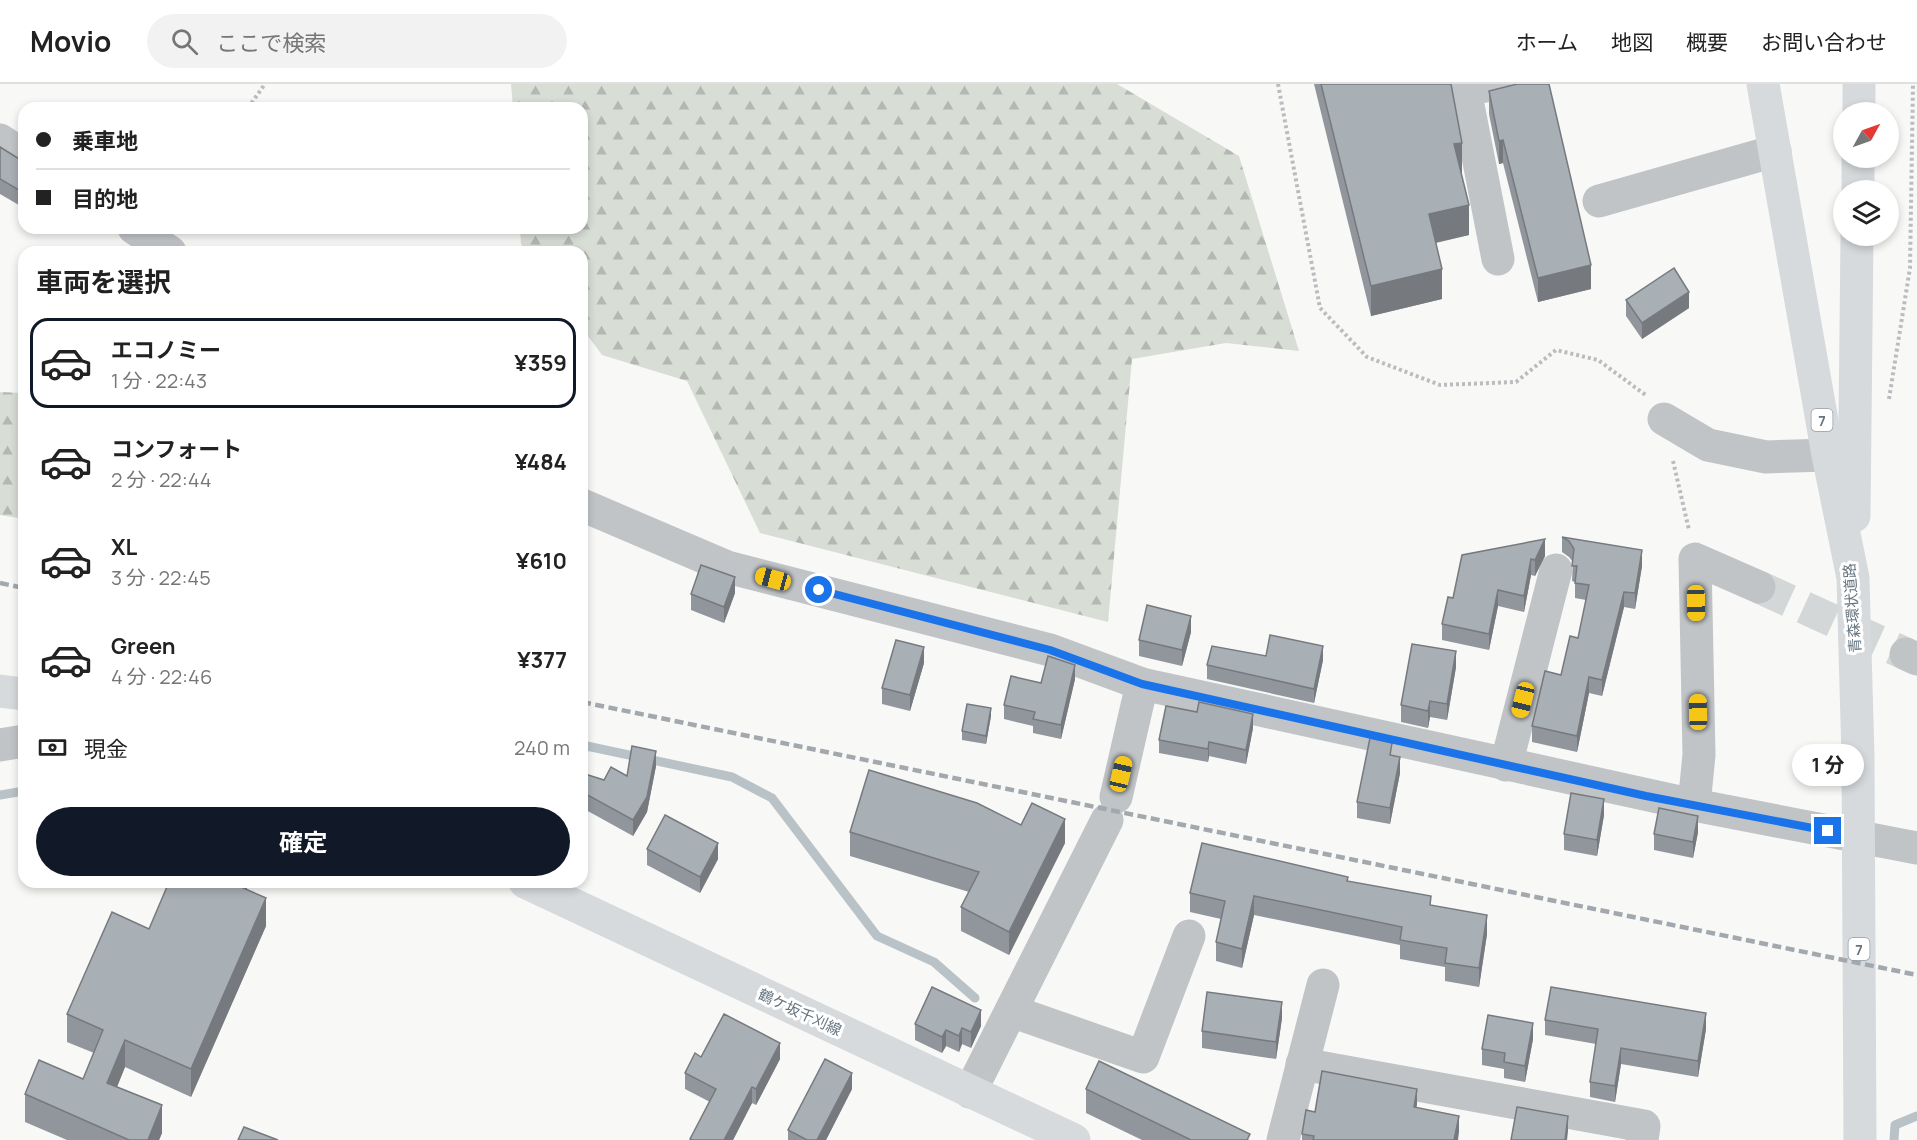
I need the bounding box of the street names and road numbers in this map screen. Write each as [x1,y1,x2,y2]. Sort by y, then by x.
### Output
road number: 7 [1812,409,1832,431]
street label: 青森環状道路 [1838,562,1866,654]
road number: 7 [1848,938,1870,960]
street label: 鶴ケ坂千刈線 [755,983,845,1041]

